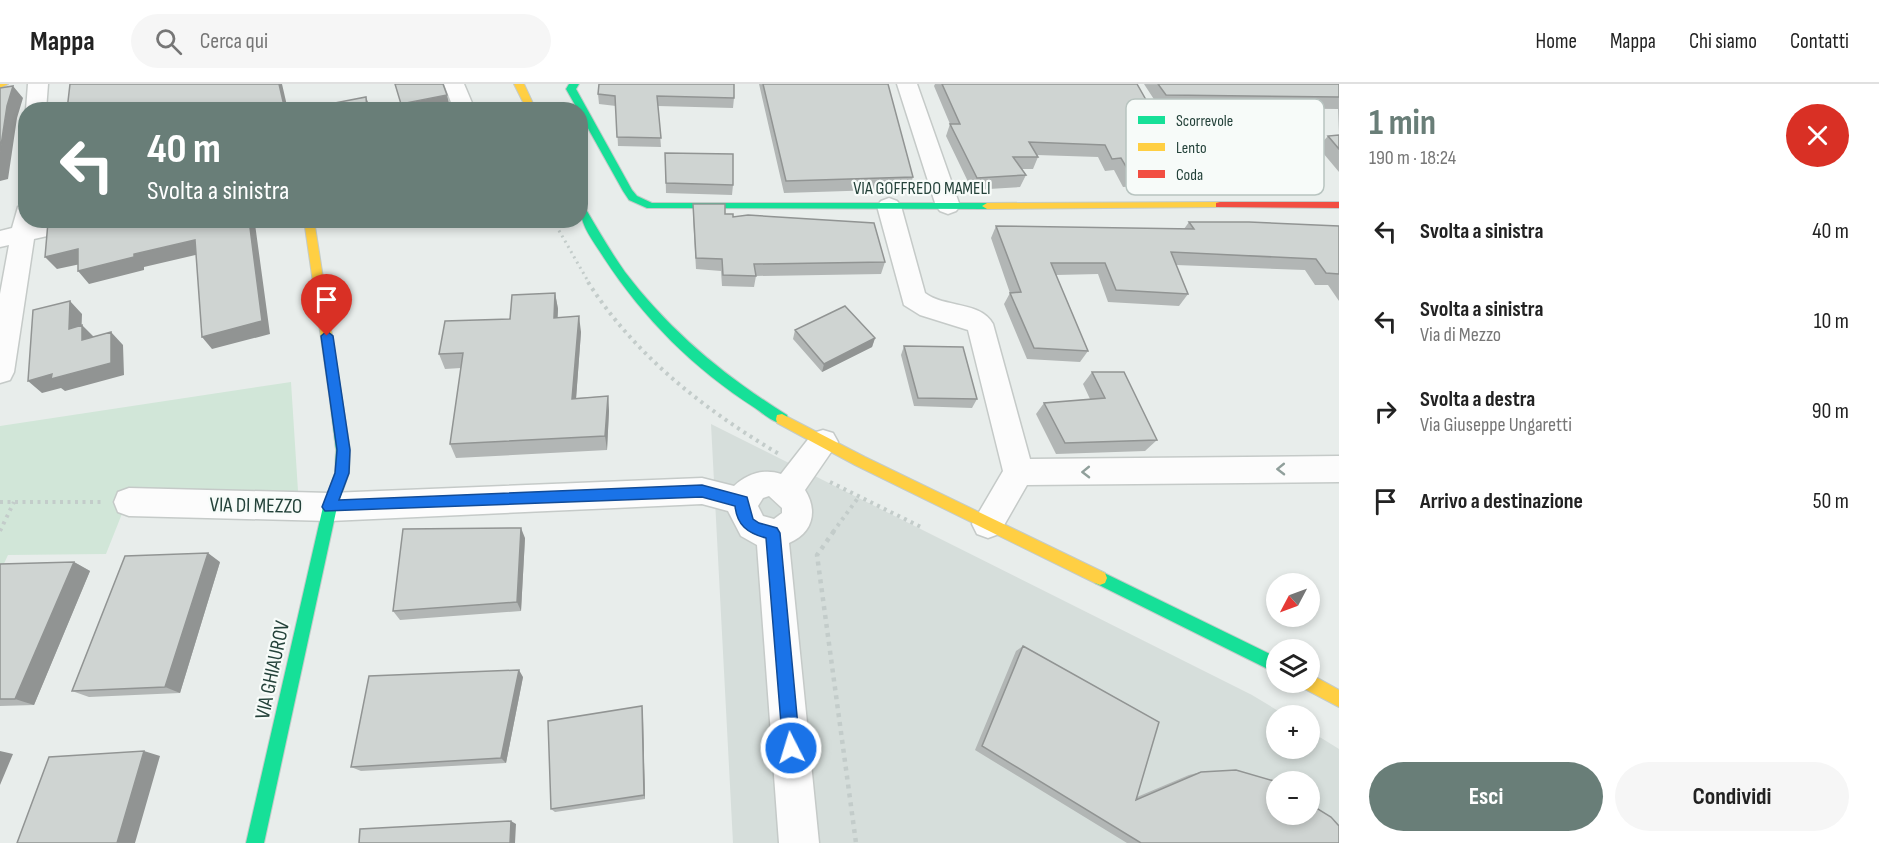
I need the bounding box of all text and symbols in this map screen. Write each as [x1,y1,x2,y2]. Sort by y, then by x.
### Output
search box [131,14,551,68]
text: Mappa [30,25,95,58]
icon: search [152,25,185,58]
text: Cerca qui [200,28,268,55]
text: Home [1536,29,1577,54]
text: Mappa [1610,29,1656,54]
text: Chi siamo [1689,29,1757,54]
text: Contatti [1790,29,1849,54]
legend [1126,99,1324,195]
text: 1 min [1369,102,1436,145]
button: close [1786,104,1849,167]
text: Scorrevole [1176,112,1233,131]
text: 40 m [147,124,221,175]
icon: left [48,126,126,204]
text: Lento [1176,139,1207,158]
text: 190 m · 18:24 [1369,146,1456,170]
text: Coda [1176,166,1203,185]
text: Svolta a sinistra [147,175,289,207]
street label: VIA GOFFREDO MAMELI [853,178,991,199]
icon: left [1369,215,1402,248]
text: Svolta a sinistra [1420,218,1543,245]
text: 40 m [1812,218,1849,245]
pin [301,274,352,336]
icon: arrive [310,283,343,316]
text: Svolta a sinistra [1420,296,1543,323]
icon: left [1369,305,1402,338]
text: 10 m [1814,308,1849,335]
text: Via di Mezzo [1420,323,1501,347]
text: Svolta a destra [1420,386,1535,413]
icon: right [1369,395,1402,428]
text: 90 m [1812,398,1849,425]
text: Via Giuseppe Ungaretti [1420,413,1572,437]
one-way arrow [1276,463,1285,476]
one-way arrow [1081,465,1090,478]
icon: arrive [1369,485,1402,518]
text: Arrivo a destinazione [1420,488,1583,515]
text: 50 m [1813,488,1849,515]
street label: VIA DI MEZZO [210,492,302,519]
north arrow [1266,573,1320,627]
map controls [1266,573,1320,825]
street label: VIA GHIAUROV [250,618,295,722]
button: layers [1266,639,1320,693]
button: + [1266,705,1320,759]
position arrow [759,716,823,780]
button: Esci [1369,762,1603,831]
button: Condividi [1615,762,1849,831]
button: − [1266,771,1320,825]

